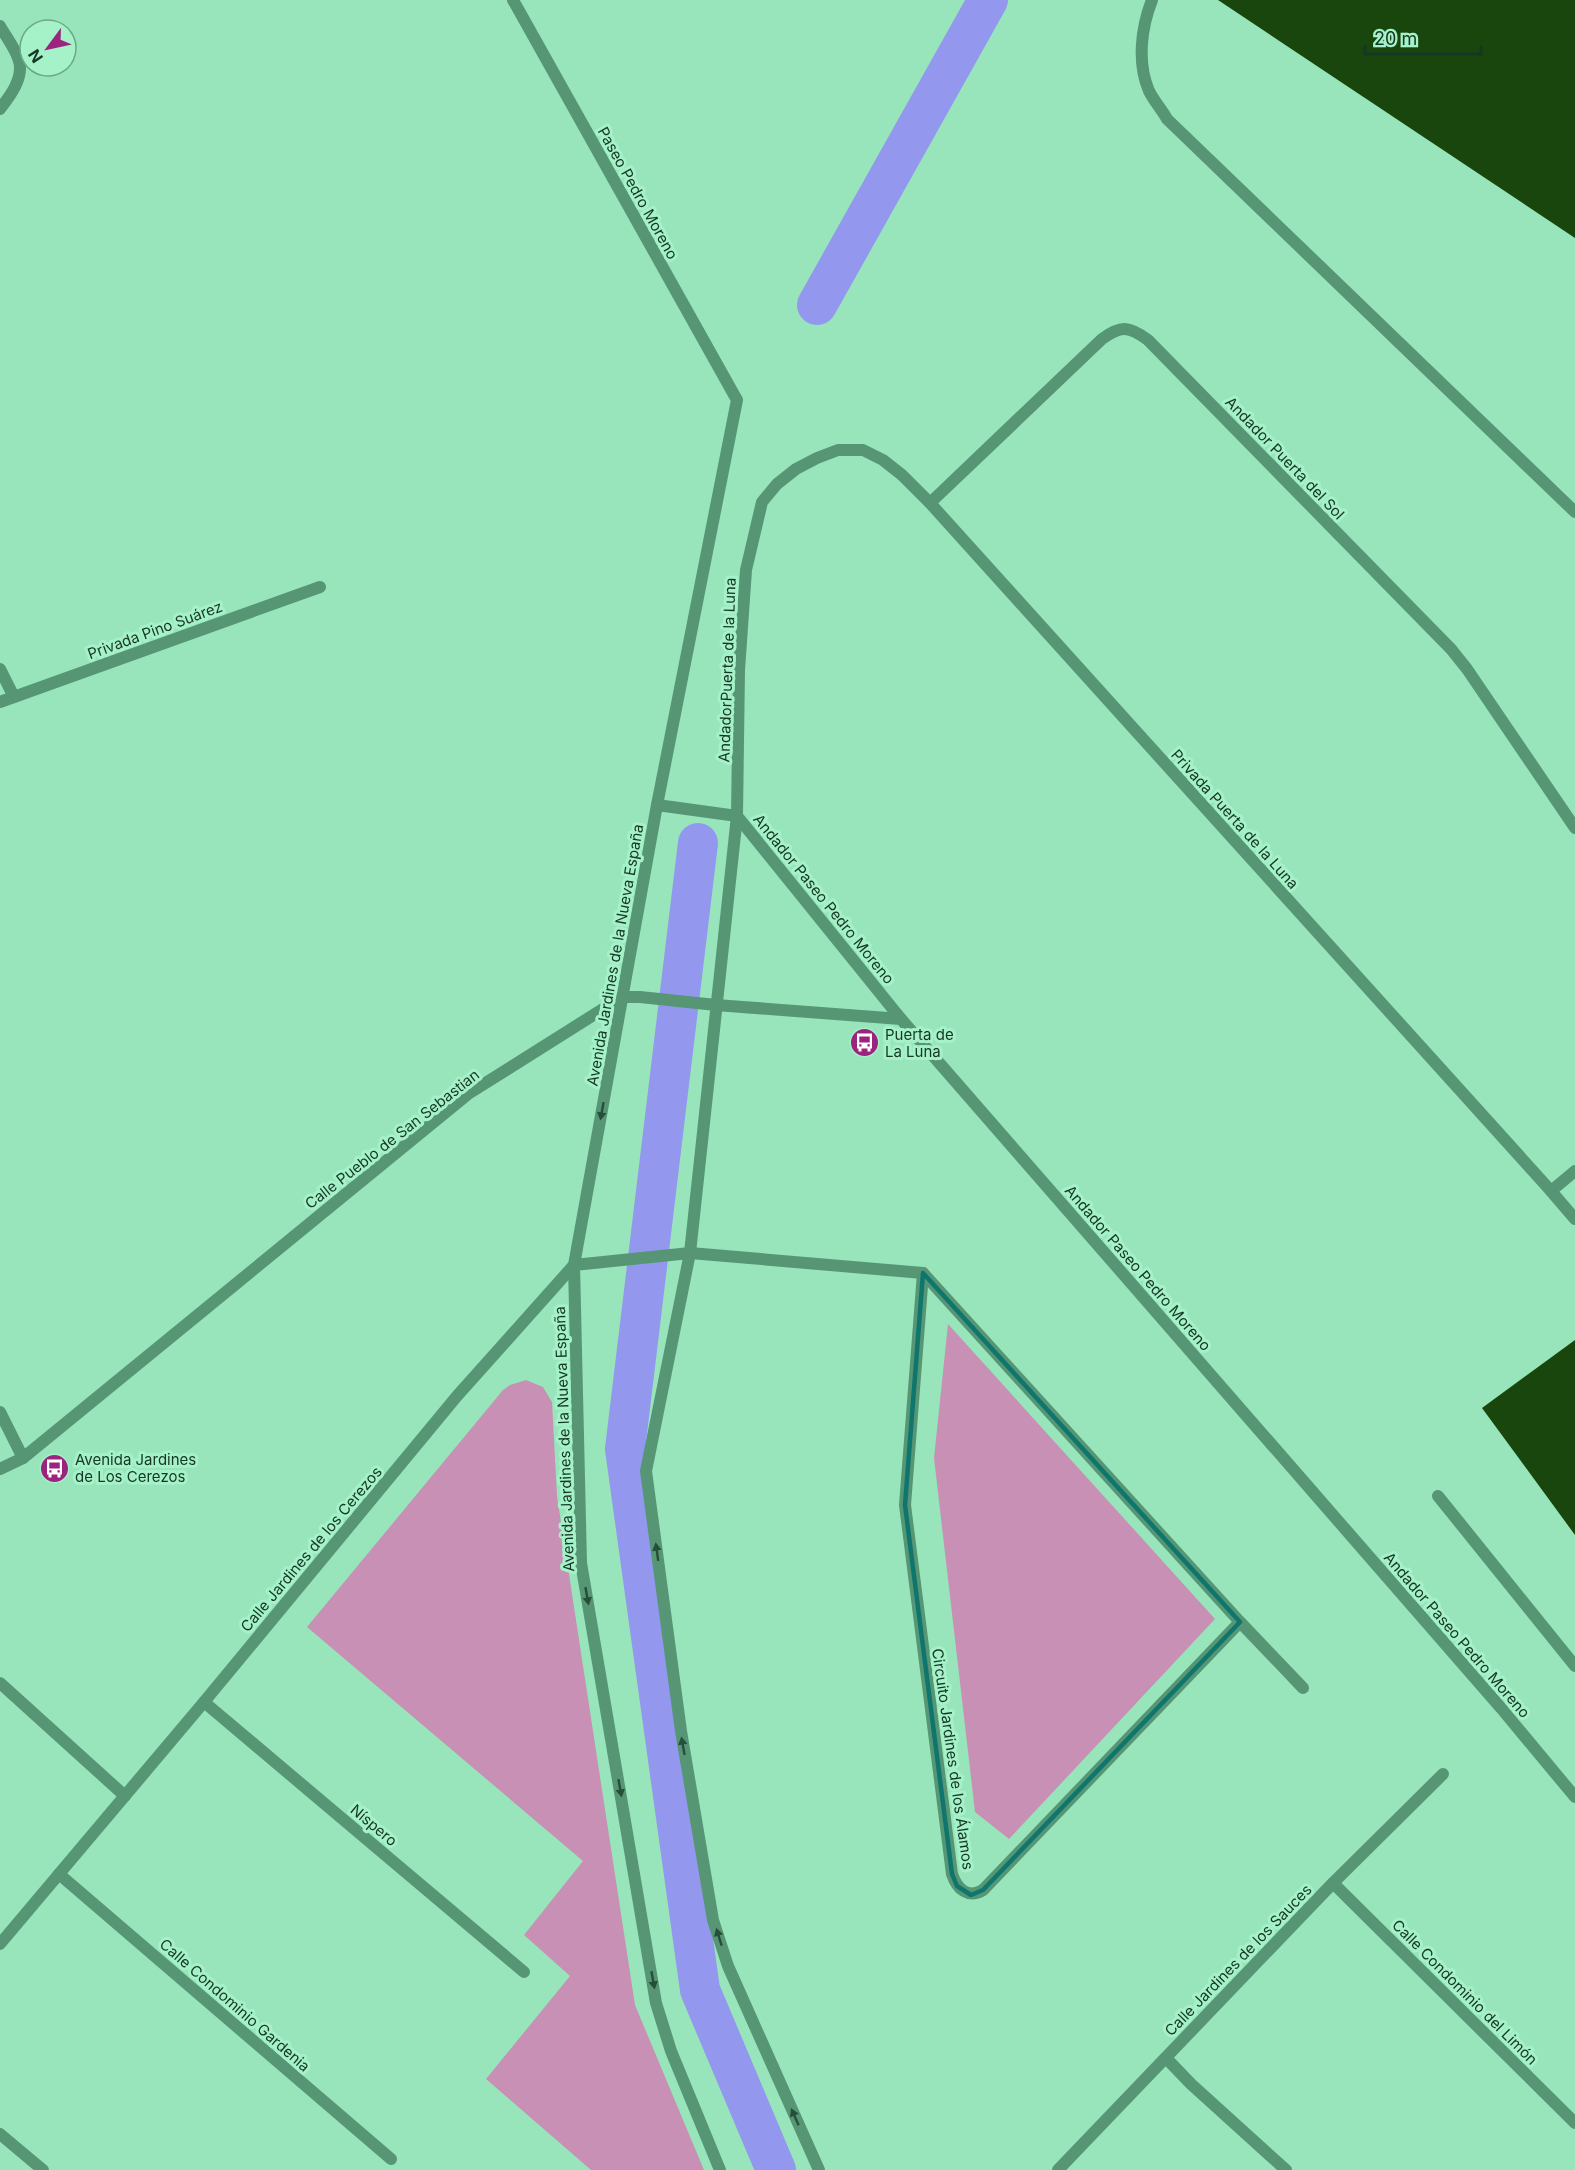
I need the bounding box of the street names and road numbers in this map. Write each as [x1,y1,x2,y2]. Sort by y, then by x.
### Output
street label: Paseo Pedro Moreno [594,123,682,263]
street label: Andador Puerta del Sol [1221,393,1349,523]
street label: AndadorPuerta de la Luna [714,577,740,763]
street label: Privada Pino Suárez [85,597,225,663]
street label: Privada Puerta de la Luna [1167,745,1303,893]
street label: Andador Paseo Pedro Moreno [749,810,899,988]
street label: Avenida Jardines de la Nueva España [583,823,647,1087]
street label: Calle Pueblo de San Sebastian [301,1065,483,1213]
street label: Andador Paseo Pedro Moreno [1061,1181,1215,1355]
street label: Avenida Jardines de la Nueva España [550,1306,578,1572]
street label: Calle Jardines de los Cerezos [236,1462,386,1636]
street label: Andador Paseo Pedro Moreno [1380,1548,1534,1722]
street label: Circuito Jardines de los Álamos [928,1647,978,1871]
street label: Níspero [347,1800,401,1850]
street label: Calle Jardines de los Sauces [1160,1880,1316,2040]
street label: Calle Condominio del Limón [1388,1915,1542,2069]
street label: Calle Condominio Gardenia [156,1935,314,2075]

